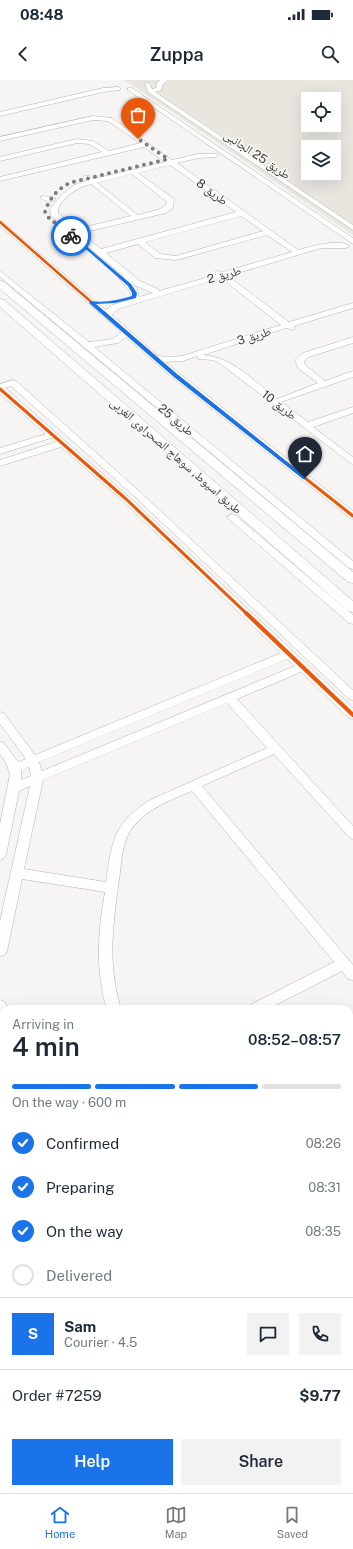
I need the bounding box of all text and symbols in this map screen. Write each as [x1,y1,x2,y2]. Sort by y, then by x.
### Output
text: 08:48 [20,6,64,23]
icon: back [12,43,34,65]
icon: search [319,43,341,65]
text: Zuppa [149,44,204,65]
map controls [301,92,341,180]
button: locate [301,92,341,132]
pin [121,98,155,139]
icon: bag [127,104,149,126]
street label: طريق 25 الجانبى [221,128,293,183]
button: layers [301,140,341,180]
street label: طريق 8 [193,176,230,208]
courier [51,216,91,256]
icon: bike [60,225,82,247]
street label: طريق 2 [205,263,243,287]
street label: طريق 3 [235,324,273,348]
street label: طريق 10 [259,387,299,423]
street label: طريق اسيوط, سوهاج الصحراوى الغربى [107,395,245,517]
street label: طريق 25 [155,401,197,439]
pin [288,437,322,478]
icon: home [294,443,316,465]
text: Arriving in [12,1017,74,1032]
text: 4 min [12,1031,80,1062]
text: 08:52–08:57 [248,1031,341,1048]
text: On the way · 600 m [12,1095,126,1110]
icon: check [12,1132,34,1154]
text: Confirmed [46,1135,119,1152]
text: 08:26 [306,1136,341,1151]
icon: check [12,1176,34,1198]
text: Preparing [46,1179,115,1196]
text: 08:31 [308,1180,341,1195]
icon: check [12,1220,34,1242]
text: On the way [46,1223,123,1240]
text: 08:35 [305,1224,341,1239]
text: Delivered [46,1267,112,1284]
button: chat [247,1313,289,1355]
button: phone [299,1313,341,1355]
text: Sam [64,1318,96,1335]
text: S [28,1325,38,1342]
text: Courier · 4.5 [64,1335,137,1350]
text: Order #7259 [12,1387,102,1404]
text: $9.77 [299,1387,341,1404]
button: Help [12,1439,173,1485]
button: Share [181,1439,341,1485]
tab: Home [45,1504,75,1540]
tab: Map [165,1504,187,1540]
tab: Saved [277,1504,308,1540]

